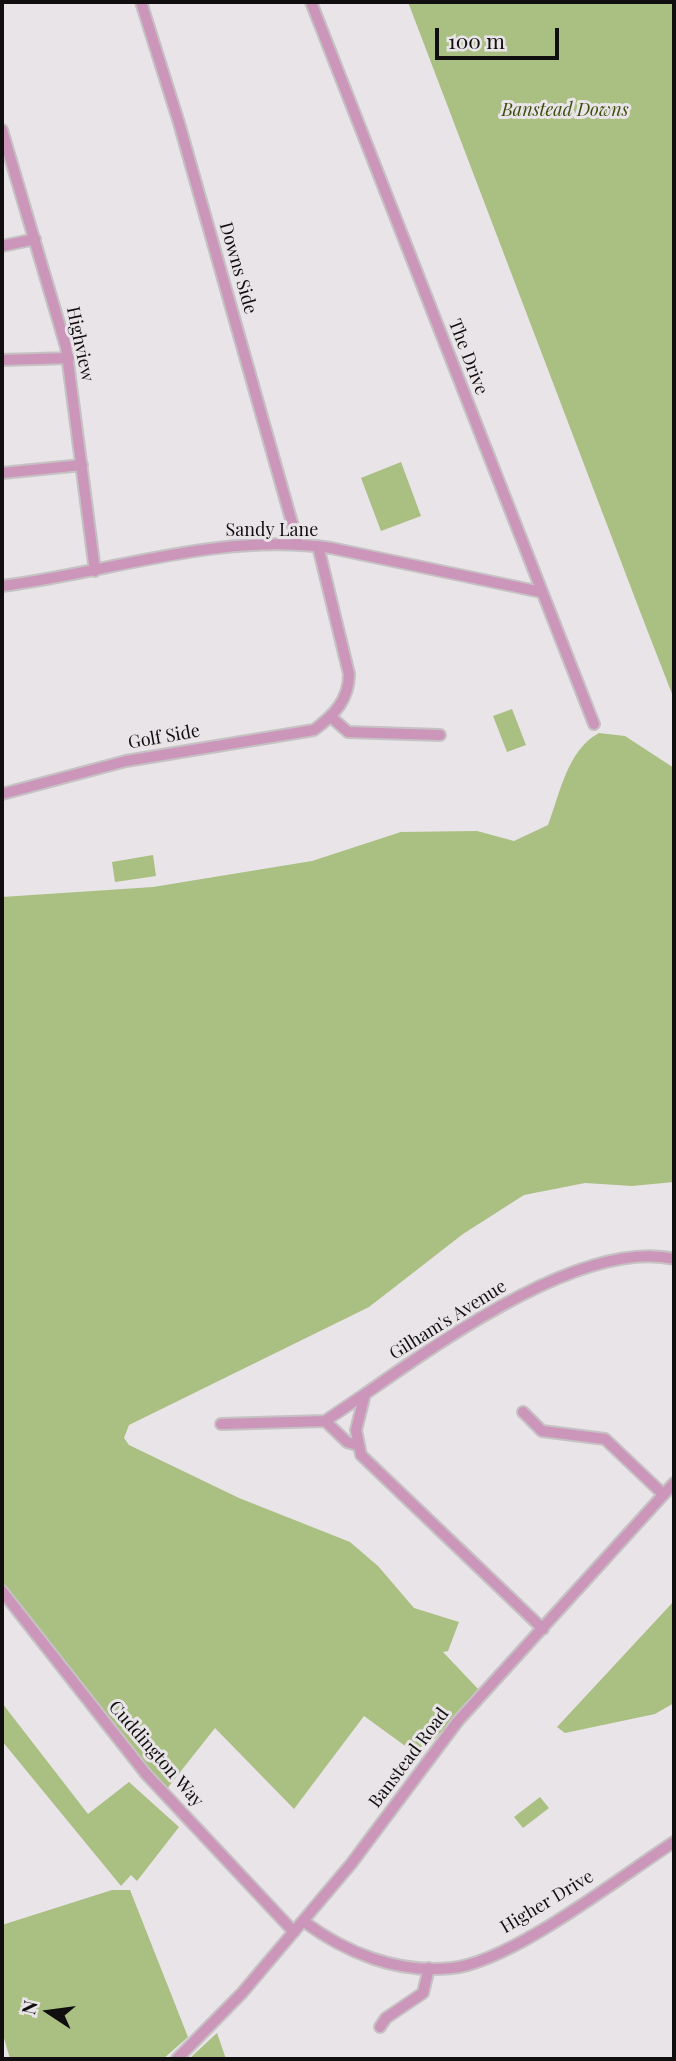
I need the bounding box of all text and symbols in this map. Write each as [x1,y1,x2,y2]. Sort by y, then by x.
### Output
scale bar [438,14,562,58]
text: 100 m [448,26,505,54]
park label: Banstead Downs [501,99,629,121]
street label: Downs Side [215,220,261,316]
street label: Highview [62,305,98,383]
street label: The Drive [444,316,492,398]
street label: Sandy Lane [226,519,318,541]
street label: Golf Side [126,720,202,754]
street label: Gilham's Avenue [386,1275,510,1365]
street label: Cuddington Way [104,1696,208,1812]
street label: Banstead Road [364,1704,454,1812]
street label: Higher Drive [497,1866,597,1938]
north arrow [14,1977,84,2047]
text: N [14,1998,43,2017]

